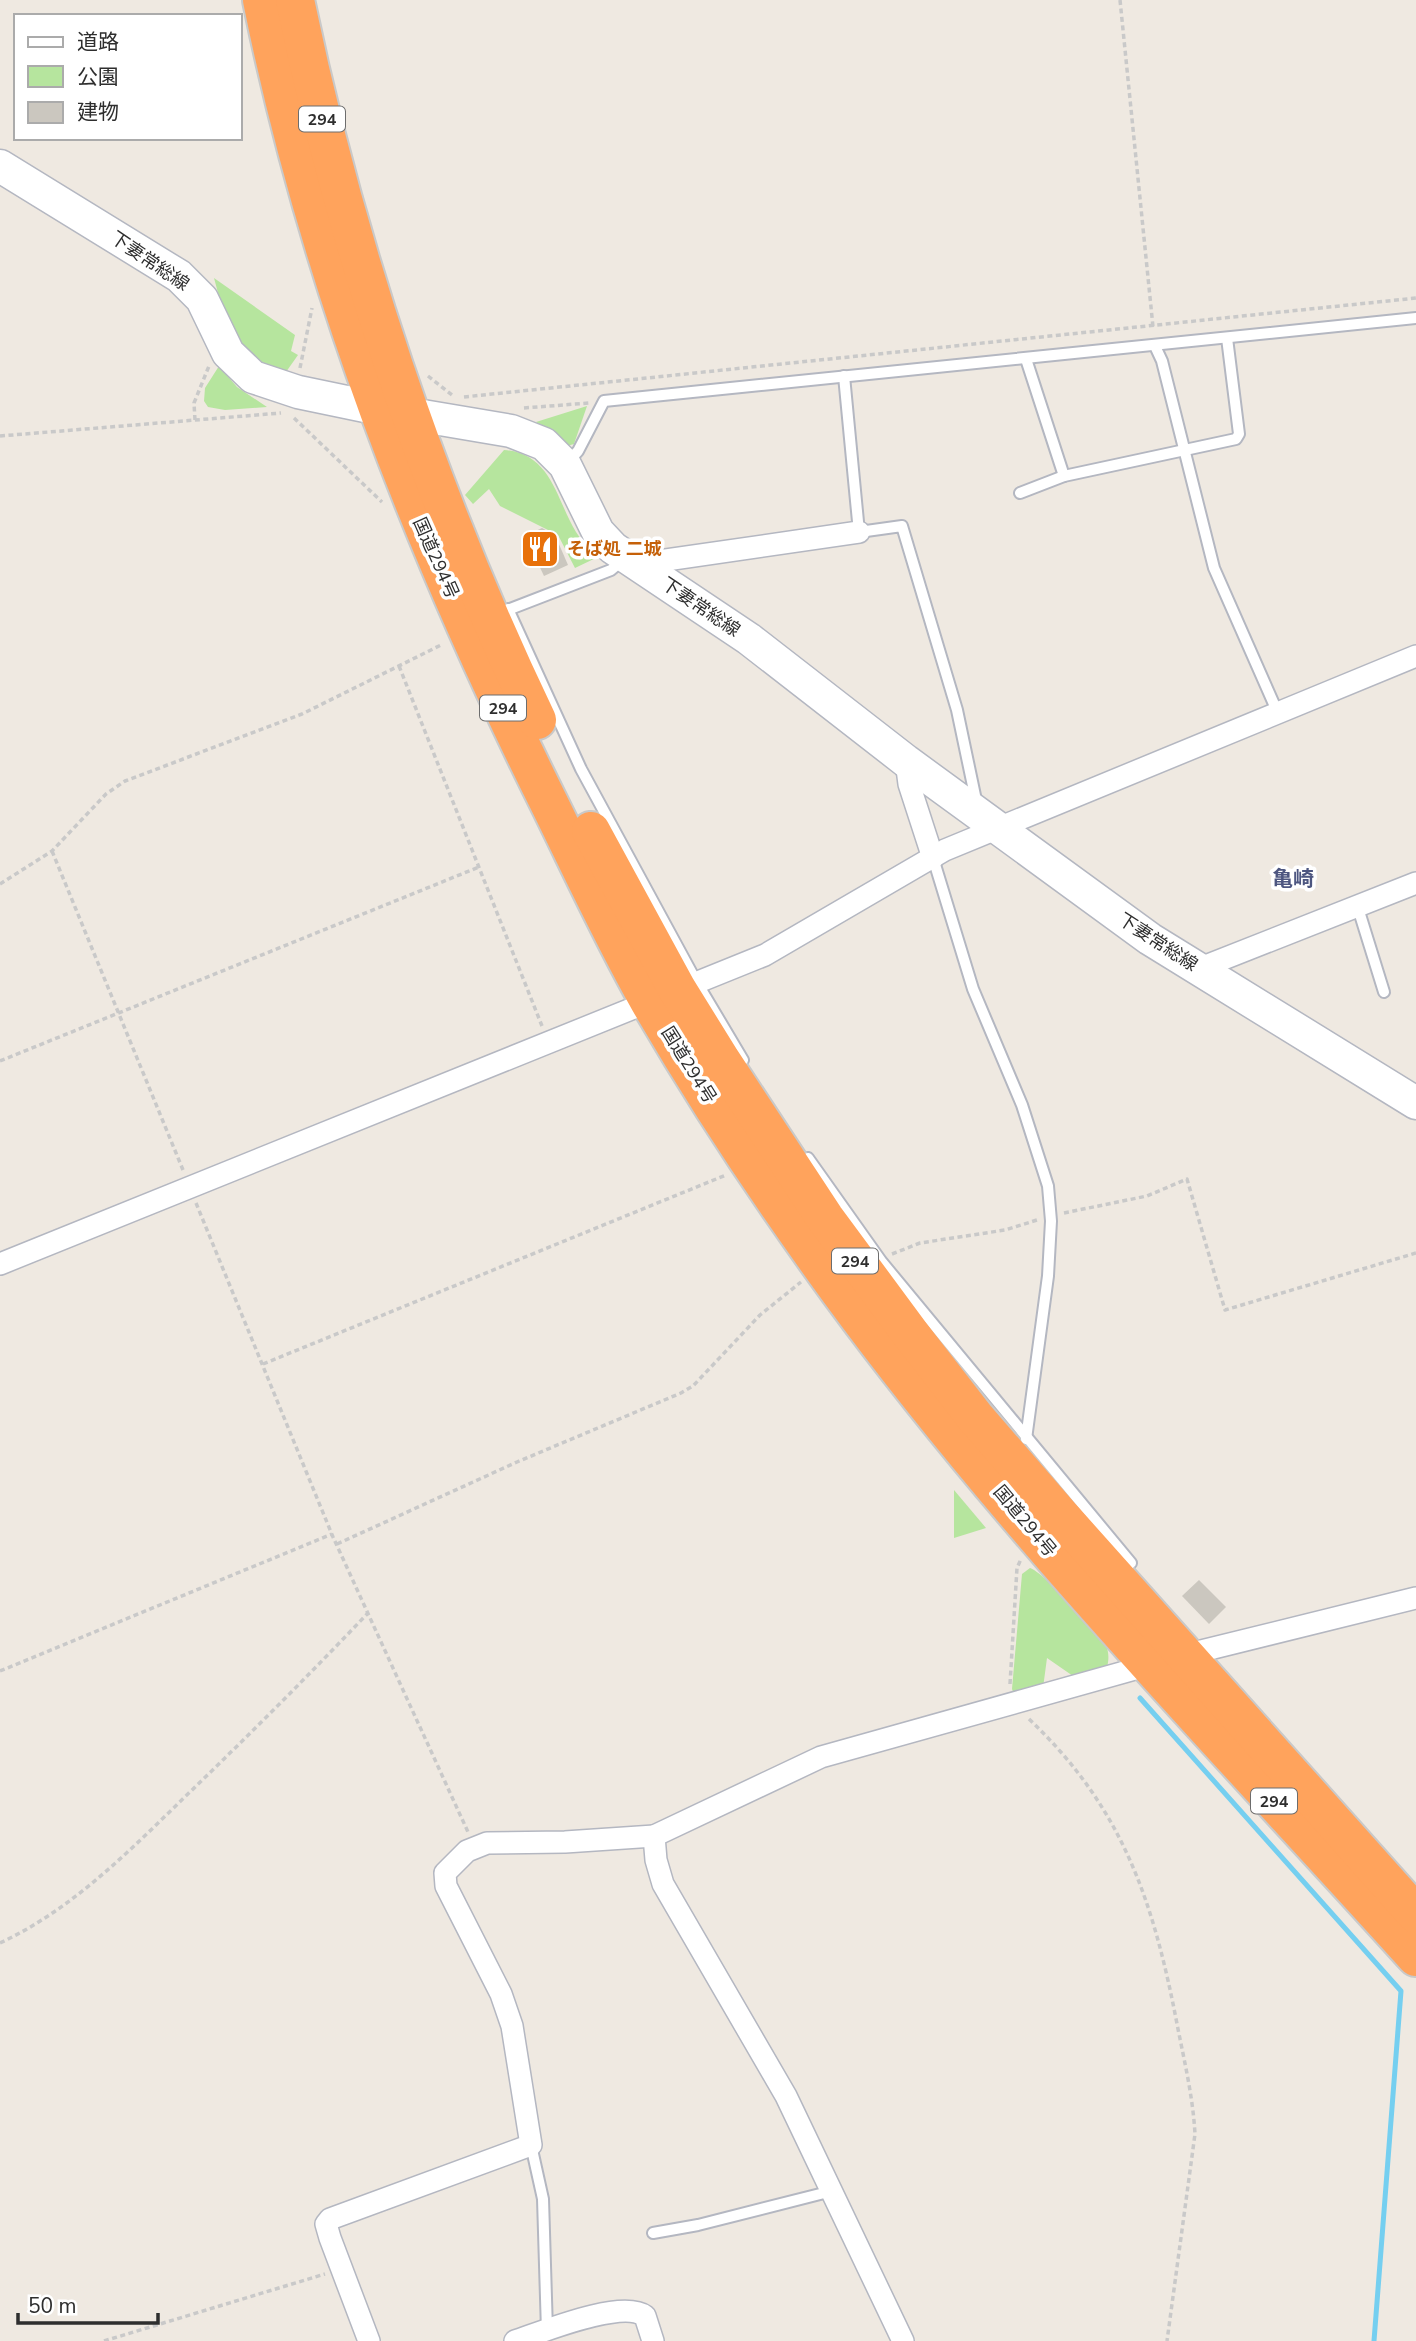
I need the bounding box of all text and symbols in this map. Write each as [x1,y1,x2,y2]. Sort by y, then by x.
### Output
legend [14,14,242,140]
text: 道路 [77,28,119,56]
text: 公園 [77,63,119,91]
text: 建物 [77,98,119,126]
road number: 294 [299,106,345,132]
street label: 下妻常総線 [106,226,194,296]
street label: 国道294号 [407,514,465,602]
restaurant icon: そば処 二城 [519,528,561,570]
place label: そば処 二城 [567,537,662,561]
street label: 下妻常総線 [657,572,745,642]
road number: 294 [480,695,526,720]
district label: 亀崎 [1272,865,1314,893]
street label: 下妻常総線 [1114,907,1202,977]
street label: 国道294号 [656,1022,722,1108]
road number: 294 [832,1248,878,1274]
street label: 国道294号 [988,1480,1062,1562]
road number: 294 [1251,1788,1297,1814]
scale bar [18,2282,158,2326]
text: 50 m [28,2292,77,2320]

